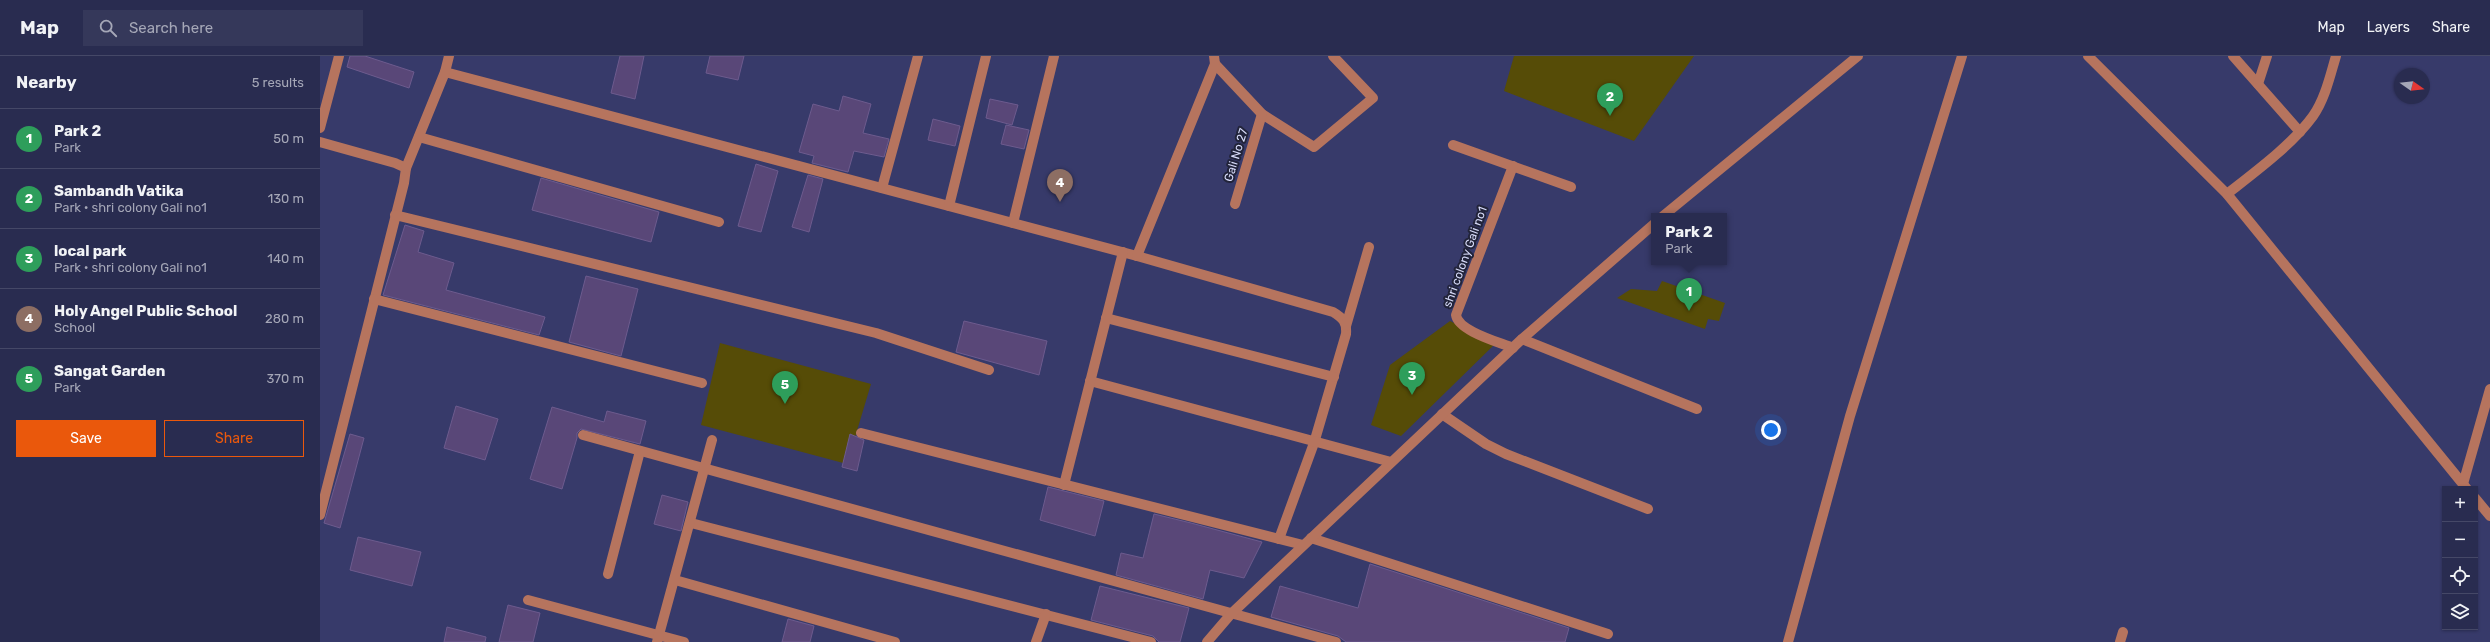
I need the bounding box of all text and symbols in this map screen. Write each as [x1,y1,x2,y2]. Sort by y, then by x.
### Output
search box [83,10,363,46]
text: Map [20,16,59,39]
icon: search [97,17,119,39]
text: Search here [129,19,213,37]
text: Map [2318,19,2345,36]
text: Layers [2367,19,2410,36]
text: Share [2432,19,2470,36]
north arrow [2394,68,2430,104]
text: Nearby [16,72,77,92]
text: 5 results [252,75,304,90]
pin: 2 [1597,83,1623,116]
text: Park 2 [54,122,101,140]
street label: Gali No 27 [1221,127,1251,183]
text: 1 [26,131,32,146]
text: 50 m [273,131,304,146]
text: Park [54,140,81,155]
pin: 4 [1047,169,1073,202]
text: Sambandh Vatika [54,182,184,200]
text: 2 [25,191,33,206]
text: 130 m [268,191,304,206]
text: Park · shri colony Gali no1 [54,200,207,215]
street label: shri colony Gali no1 [1440,205,1490,309]
popup [1651,213,1727,265]
text: Park 2 [1665,223,1713,241]
text: Park [1665,241,1692,256]
text: local park [54,242,127,260]
text: 3 [25,251,33,266]
text: 140 m [267,251,304,266]
text: Park · shri colony Gali no1 [54,260,207,275]
pin: 1 [1676,278,1702,311]
text: Holy Angel Public School [54,302,237,320]
text: 4 [25,311,33,326]
text: 280 m [265,311,304,326]
text: School [54,320,95,335]
text: Sangat Garden [54,362,165,380]
pin: 3 [1399,362,1425,395]
text: 5 [25,371,33,386]
text: 370 m [267,371,304,386]
pin: 5 [772,371,798,404]
text: Park [54,380,81,395]
button: Save [16,420,156,457]
button: Share [164,420,304,457]
your location [1761,420,1781,440]
map controls [2442,486,2478,630]
button: + [2442,486,2478,522]
button: − [2442,522,2478,558]
button: locate [2442,558,2478,594]
button: layers [2442,594,2478,630]

